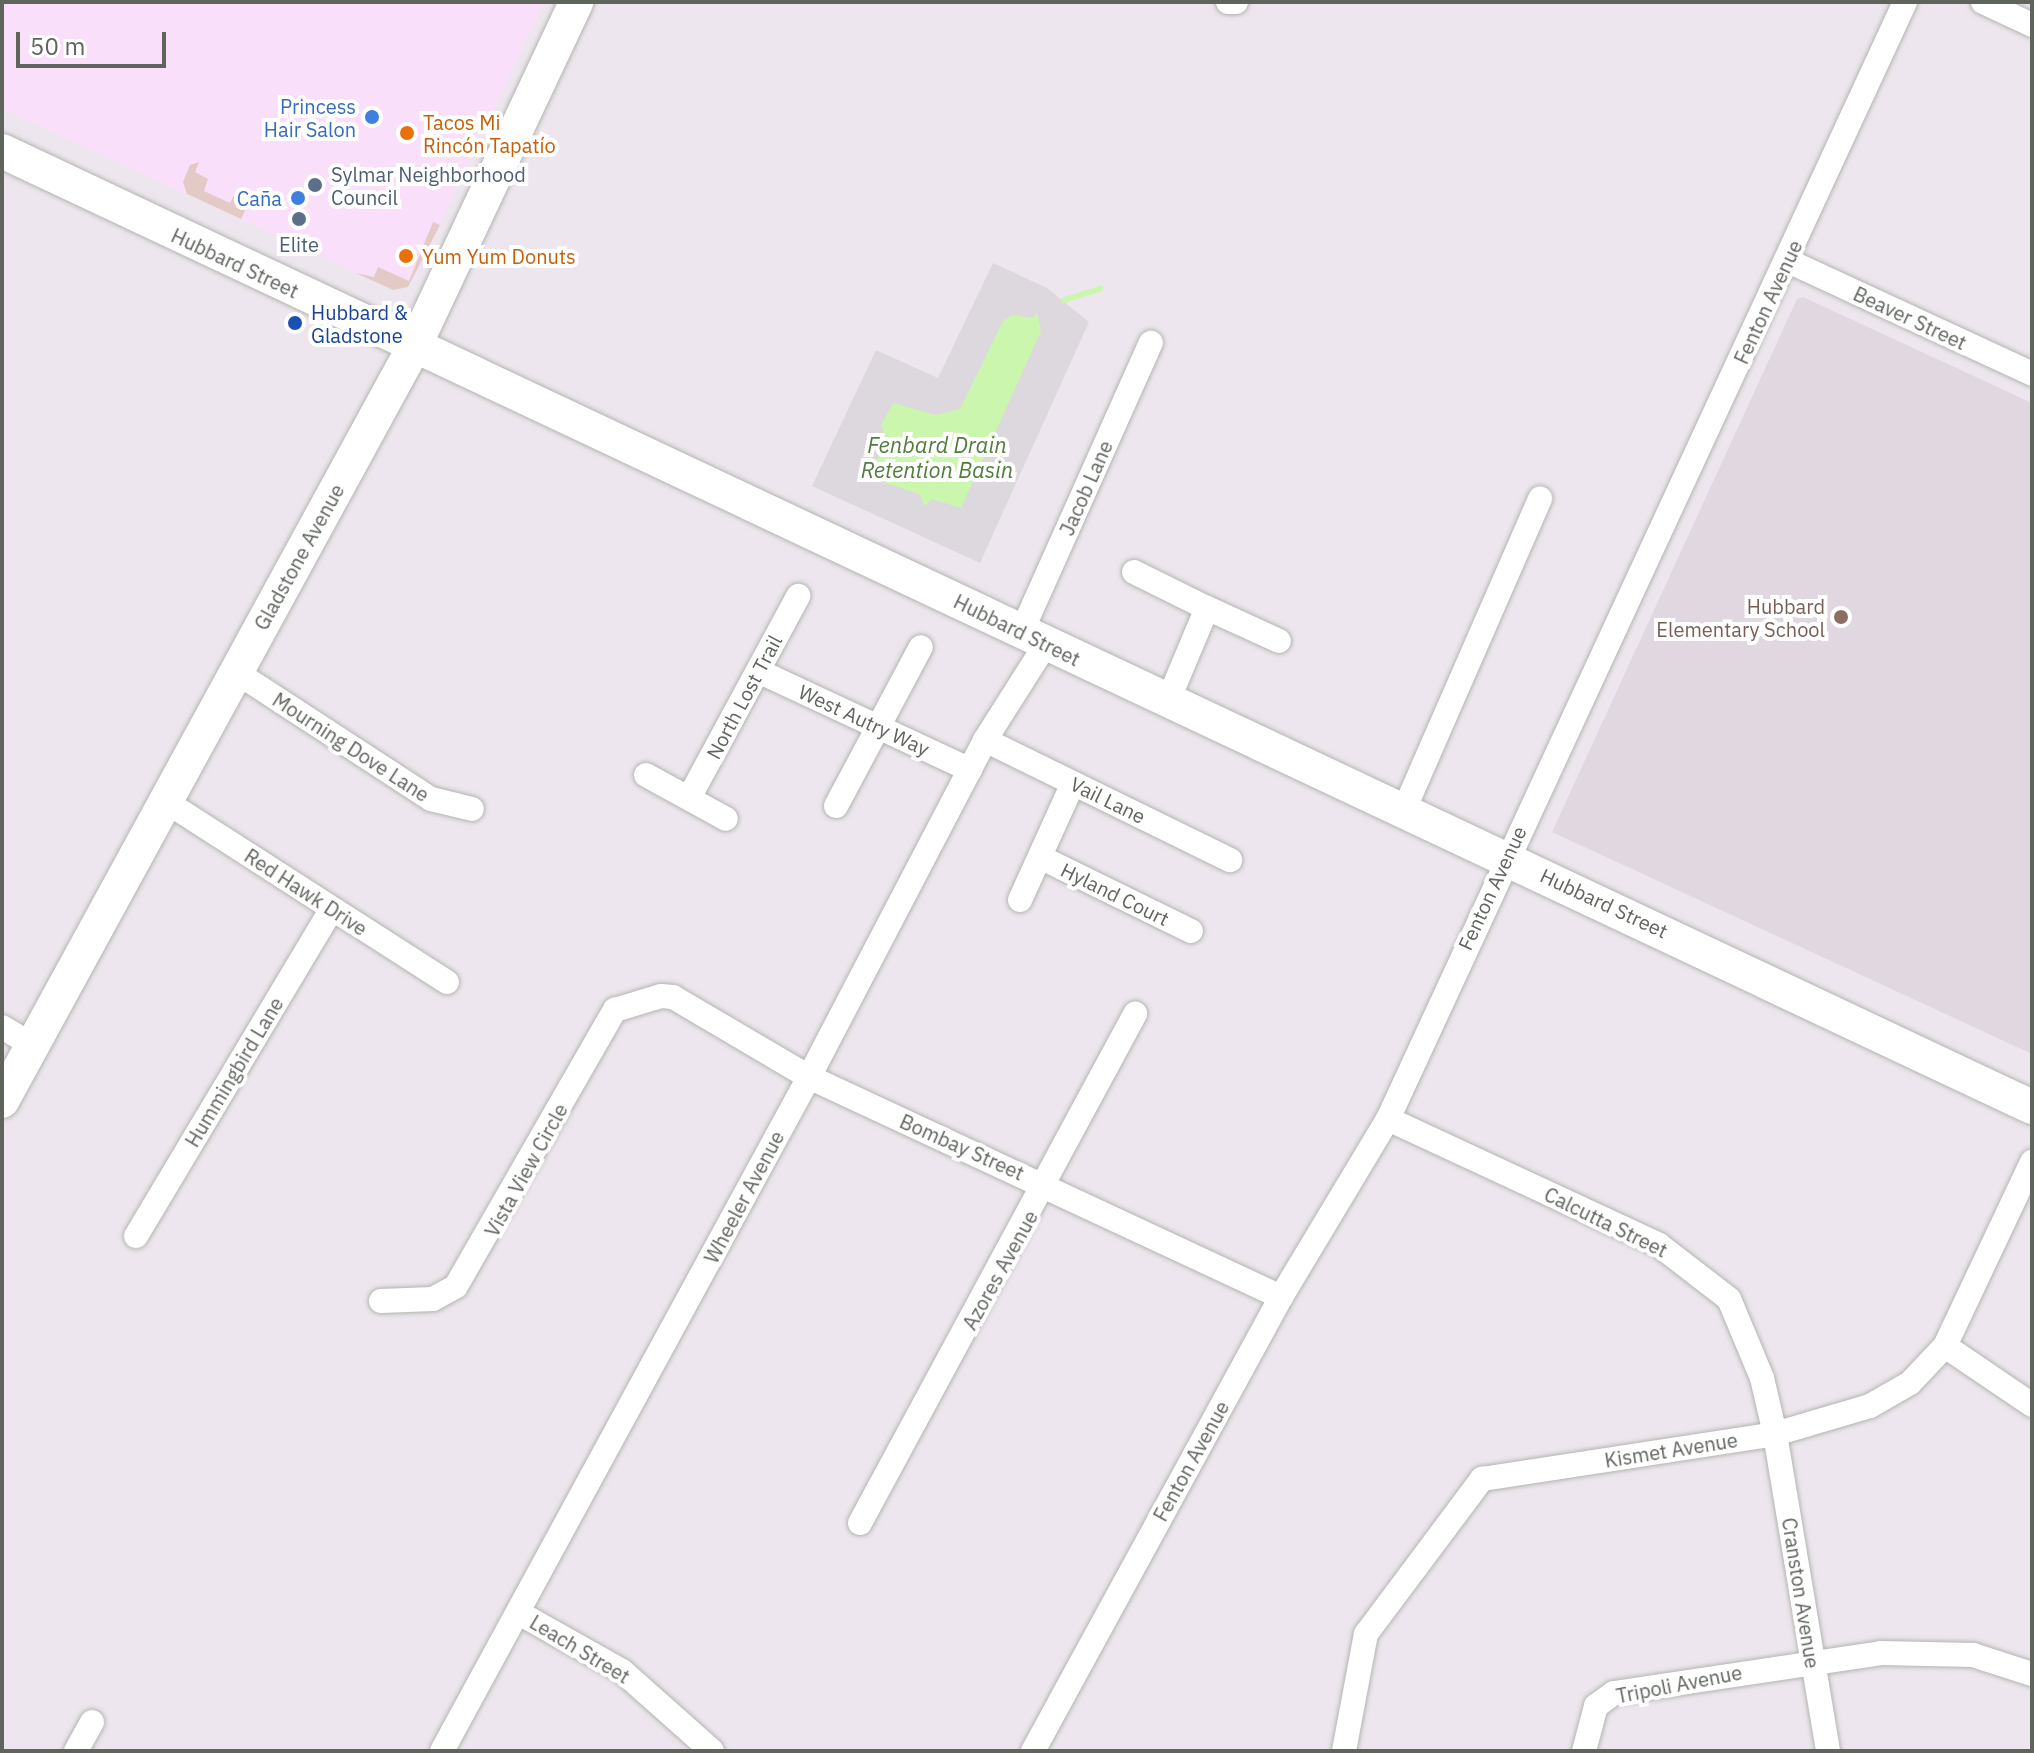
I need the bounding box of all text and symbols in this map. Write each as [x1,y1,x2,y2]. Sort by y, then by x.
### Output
scale bar [20,16,170,66]
text: 50 m [30,30,85,62]
place label: Princess Hair Salon [264,94,356,141]
marker: Princess Hair Salon [363,108,381,126]
place label: Tacos Mi Rincón Tapatío [423,110,556,157]
marker: Tacos Mi Rincón Tapatío [398,124,416,142]
place label: Sylmar Neighborhood Council [331,162,526,209]
marker: Sylmar Neighborhood Council [306,176,324,194]
place label: Caña [237,186,282,210]
marker: Caña [289,189,307,207]
marker: Elite [290,210,308,228]
street label: Hubbard Street [167,223,303,303]
place label: Elite [279,232,319,256]
street label: Fenton Avenue [1729,236,1807,368]
place label: Yum Yum Donuts [422,244,576,268]
marker: Yum Yum Donuts [397,247,415,265]
street label: Beaver Street [1850,281,1970,355]
place label: Hubbard & Gladstone [311,300,408,347]
marker: Hubbard & Gladstone [286,314,304,332]
water label: Fenbard Drain Retention Basin [861,431,1013,482]
street label: Jacob Lane [1054,437,1118,539]
street label: Gladstone Avenue [249,480,349,634]
street label: Hubbard Street [950,589,1084,671]
place label: Hubbard Elementary School [1656,594,1825,641]
marker: Hubbard Elementary School [1832,608,1850,626]
street label: North Lost Trail [701,631,787,763]
street label: West Autry Way [795,679,933,761]
street label: Mourning Dove Lane [268,687,434,807]
street label: Vail Lane [1067,772,1149,828]
street label: Fenton Avenue [1453,822,1531,954]
street label: Red Hawk Drive [240,843,372,941]
street label: Hyland Court [1057,857,1173,931]
street label: Hubbard Street [1536,863,1672,943]
street label: Hummingbird Lane [180,993,288,1151]
street label: Vista View Circle [480,1099,572,1241]
street label: Bombay Street [896,1109,1028,1185]
street label: Wheeler Avenue [699,1127,789,1267]
street label: Calcutta Street [1540,1182,1672,1262]
street label: Azores Avenue [957,1206,1043,1334]
street label: Fenton Avenue [1148,1397,1234,1525]
street label: Kismet Avenue [1603,1428,1739,1472]
street label: Cranston Avenue [1777,1516,1825,1670]
street label: Leach Street [526,1610,634,1688]
street label: Tripoli Avenue [1614,1660,1744,1708]

